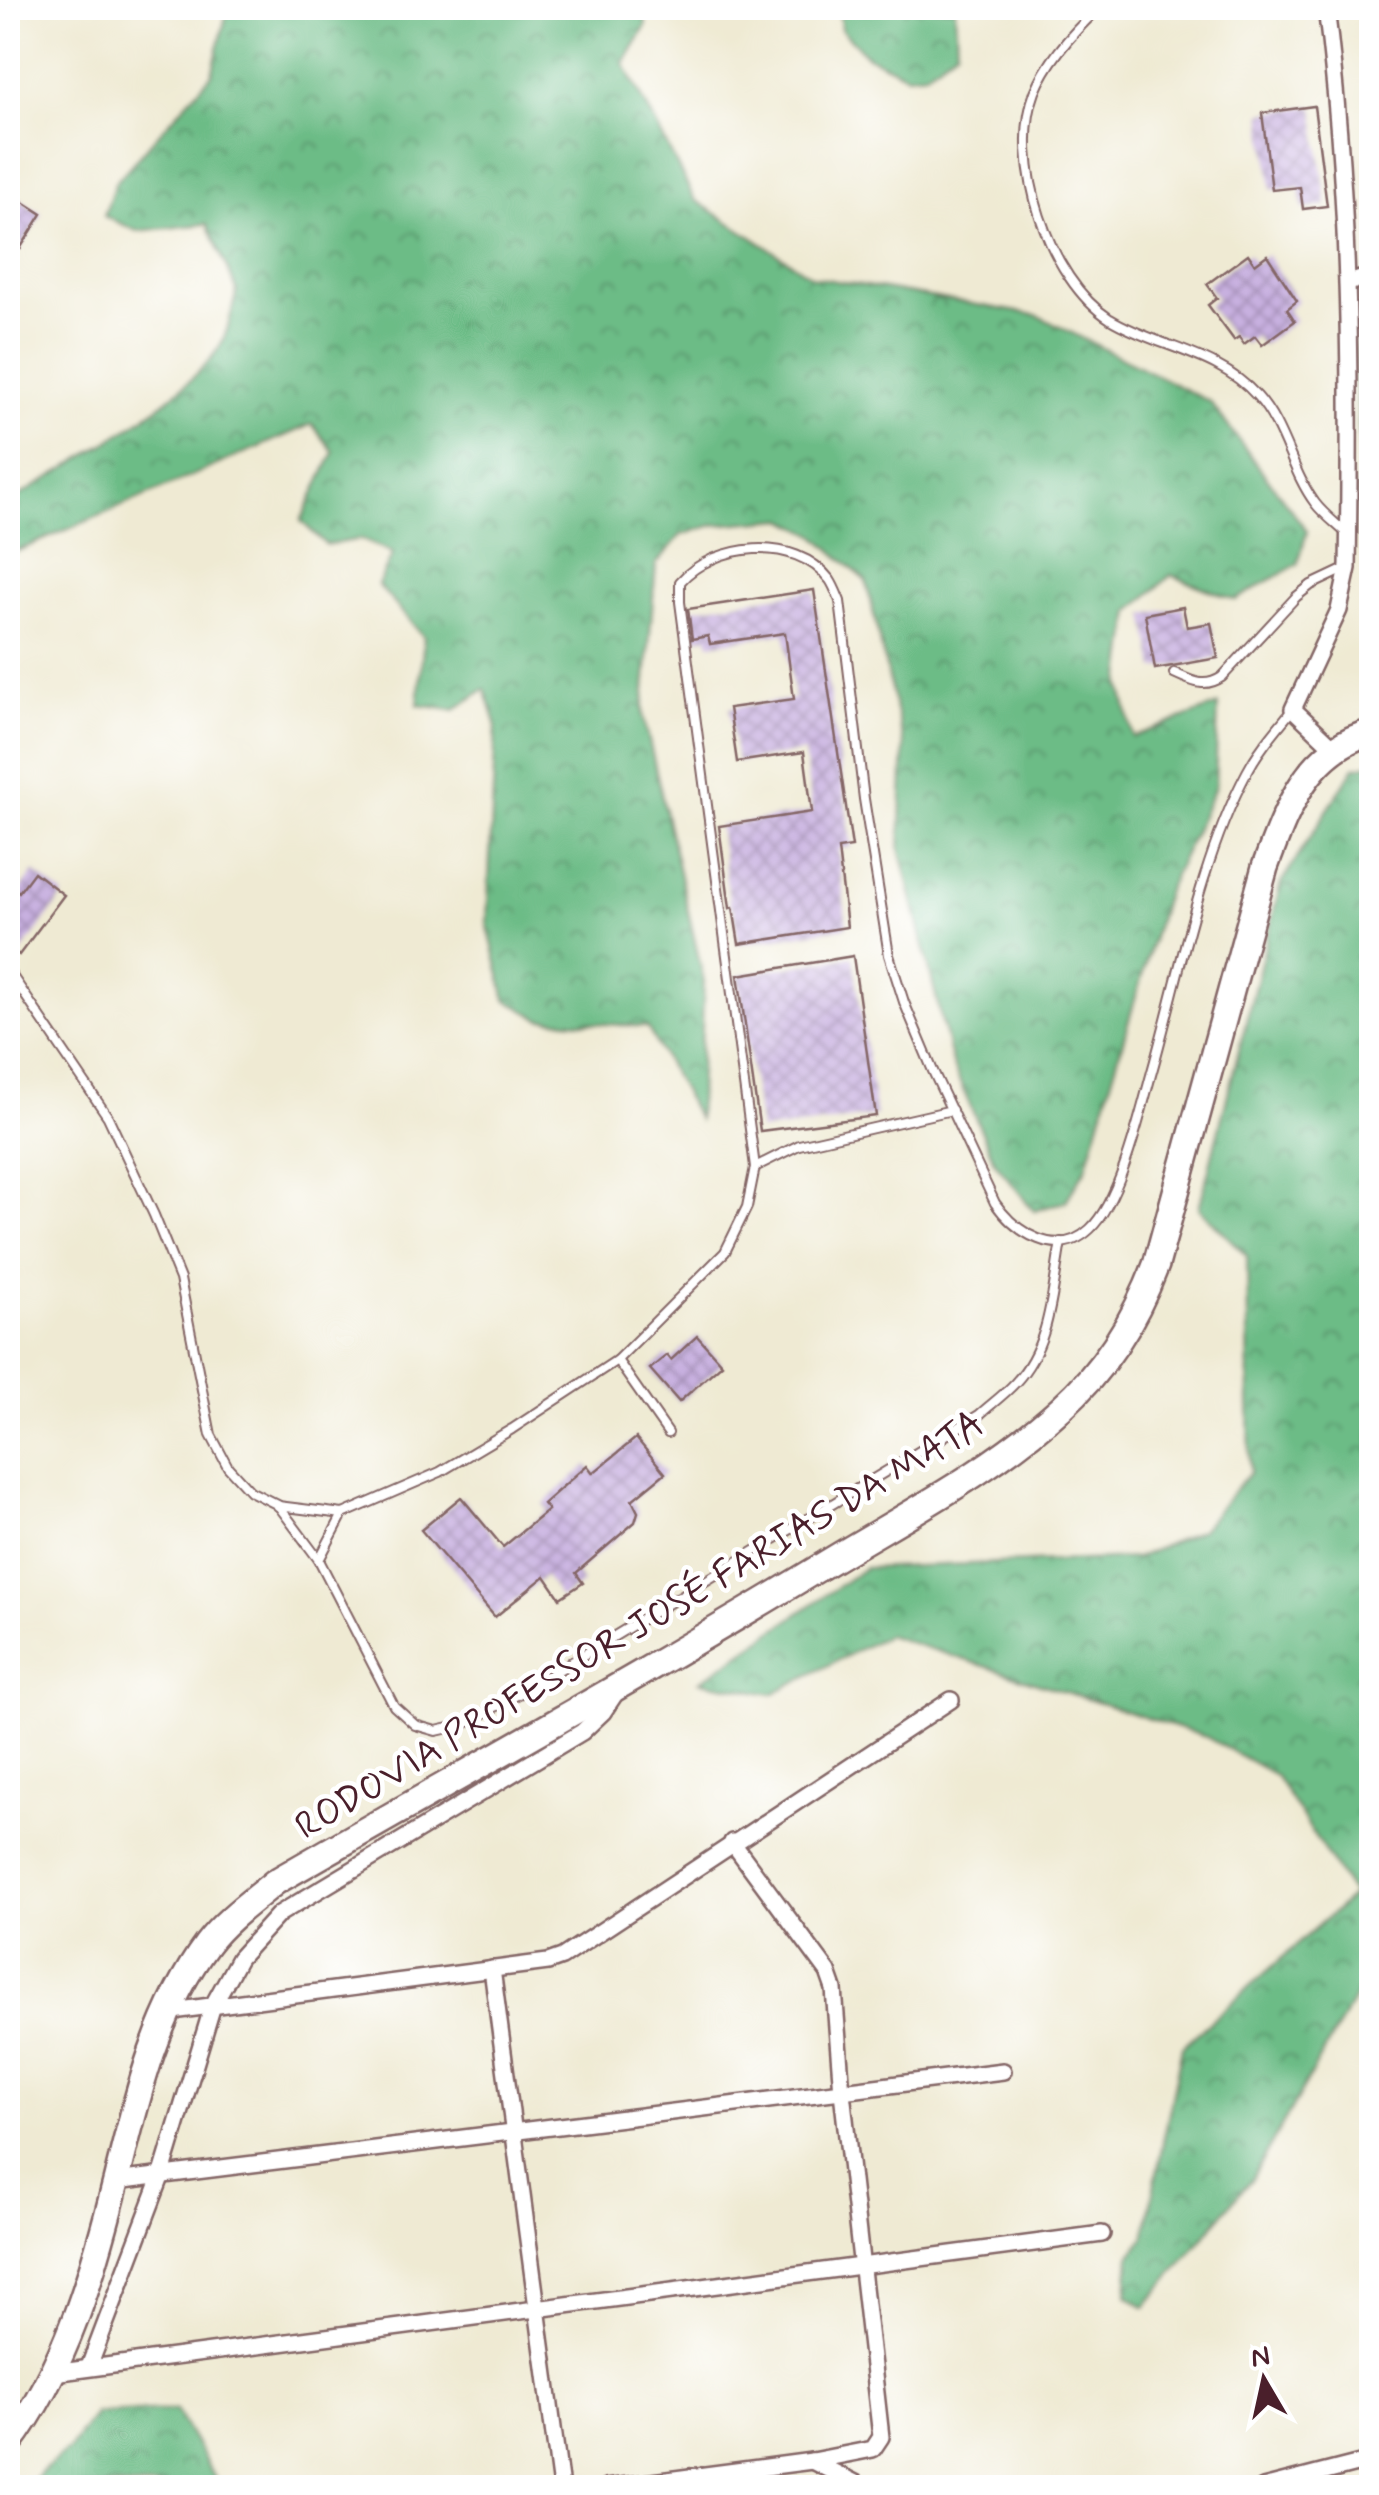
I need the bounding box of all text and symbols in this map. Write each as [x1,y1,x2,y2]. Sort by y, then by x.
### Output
street label: RODOVIA PROFESSOR JOSÉ FARIAS DA MATA [286,1399,994,1852]
north arrow [1214,2330,1314,2430]
text: N [1248,2338,1273,2378]

